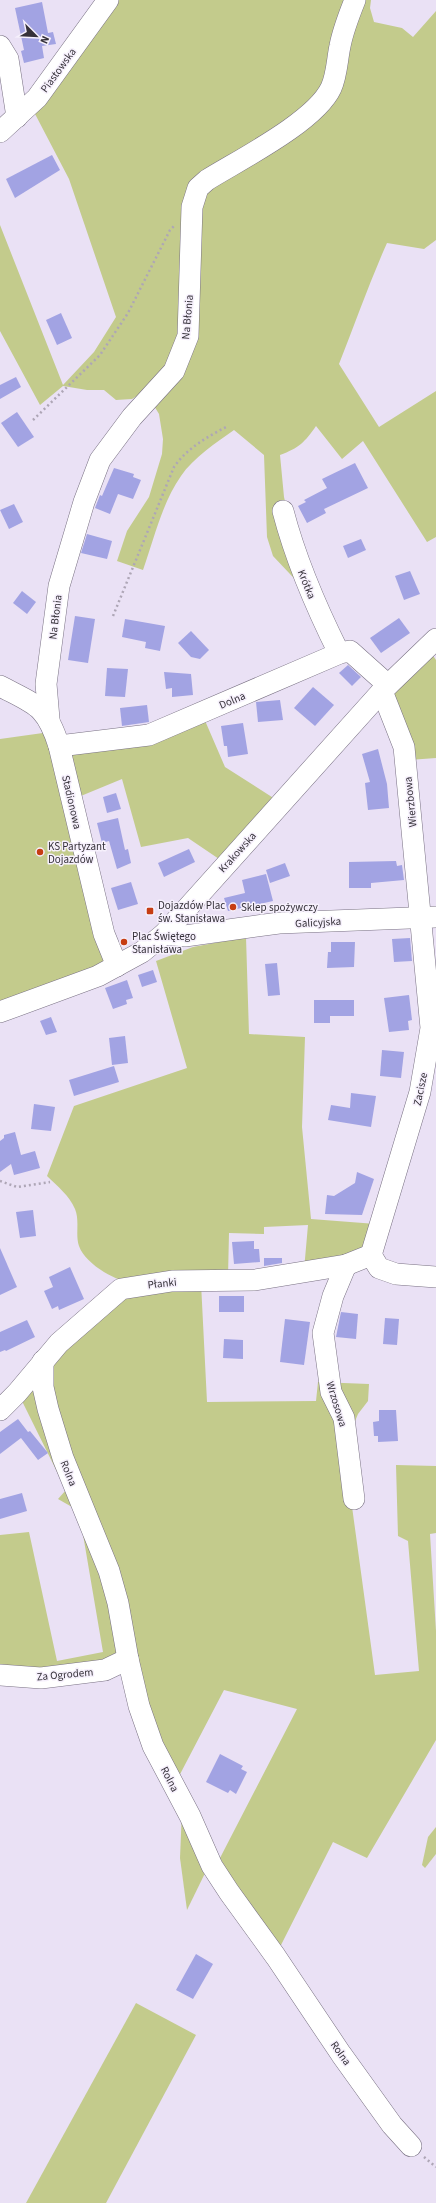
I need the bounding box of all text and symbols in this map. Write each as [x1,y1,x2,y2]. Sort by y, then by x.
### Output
north arrow [16,16,56,56]
text: N [36,33,53,46]
street label: Piastowska [37,45,80,96]
street label: Na Błonia [178,294,197,340]
street label: Krótka [294,567,319,601]
street label: Na Błonia [45,594,66,640]
street label: Dolna [217,688,248,713]
street label: Stadionowa [58,774,85,830]
street label: Wierzbowa [400,776,421,828]
street label: Krakowska [215,829,260,876]
place label: KS Partyzant Dojazdów [48,839,106,867]
marker: KS Partyzant Dojazdów [35,847,45,857]
place label: Dojazdów Plac św. Stanisława [158,898,225,926]
place label: Sklep spożywczy [241,900,318,915]
marker: Sklep spożywczy [228,902,238,912]
marker: Dojazdów Plac św. Stanisława [145,906,155,916]
street label: Galicyjska [295,914,341,931]
place label: Plac Świętego Stanisława [132,929,196,957]
marker: Plac Świętego Stanisława [119,937,129,947]
street label: Zacisze [410,1071,431,1107]
street label: Płanki [147,1275,177,1292]
street label: Wrzosowa [323,1380,351,1429]
street label: Rolna [57,1458,80,1488]
street label: Za Ogrodem [36,1665,94,1684]
street label: Rolna [157,1764,182,1794]
street label: Rolna [327,2038,354,2068]

